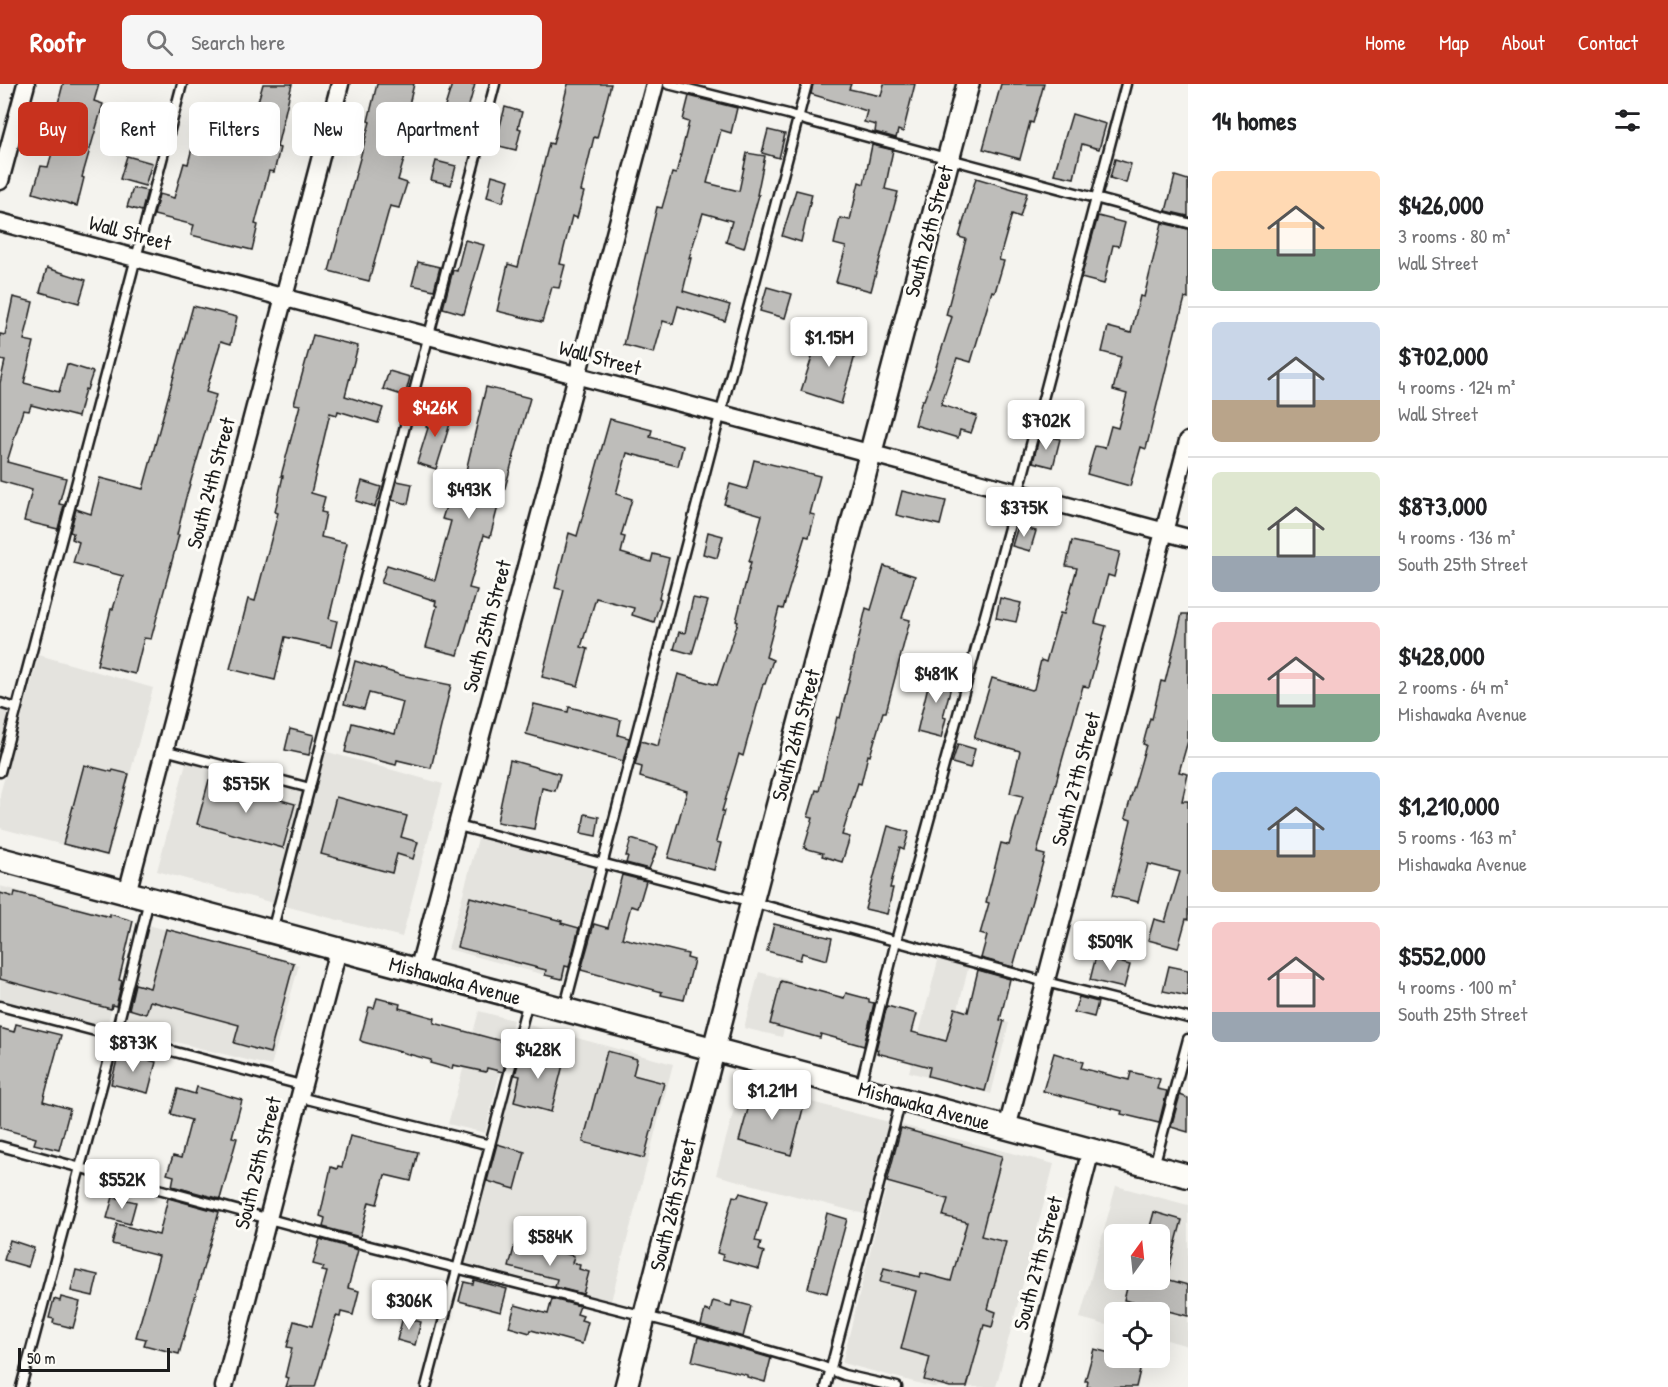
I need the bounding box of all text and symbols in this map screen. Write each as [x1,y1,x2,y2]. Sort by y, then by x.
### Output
search box [122,15,542,69]
text: Roofr [30,23,86,61]
icon: search [143,26,176,59]
text: Search here [191,27,285,57]
text: Home [1365,28,1406,57]
text: Map [1439,28,1469,57]
text: About [1502,28,1545,57]
text: Contact [1578,28,1638,57]
chip: Buy [18,102,88,156]
chip: Rent [100,102,177,156]
chip: Filters [189,102,280,156]
chip: New [292,102,364,156]
chip: Apartment [376,102,500,156]
text: 14 homes [1212,103,1297,138]
icon: filters [1611,104,1644,137]
street label: South 26th Street [897,161,960,300]
text: $426,000 [1398,187,1484,222]
icon: home [1260,195,1332,267]
street label: Wall Street [86,208,175,258]
text: 3 rooms · 80 m² [1398,222,1510,249]
text: Wall Street [1398,249,1478,276]
pin: $1.15M [780,317,878,368]
text: $1.15M [804,323,854,350]
street label: Wall Street [556,333,645,383]
text: $702,000 [1398,338,1488,373]
icon: home [1260,346,1332,418]
text: 4 rooms · 124 m² [1398,373,1515,400]
pin: $426K [393,387,477,438]
text: $426K [412,393,458,420]
pin: $702K [1004,400,1088,451]
text: Wall Street [1398,400,1478,427]
text: $702K [1022,406,1070,433]
street label: South 24th Street [179,413,242,552]
pin: $493K [427,469,511,520]
text: $493K [447,475,491,502]
pin: $375K [982,487,1066,538]
text: $873,000 [1398,488,1487,523]
text: $375K [1000,493,1048,520]
icon: home [1260,496,1332,568]
text: 4 rooms · 136 m² [1398,523,1515,550]
text: South 25th Street [1398,550,1527,577]
street label: South 25th Street [455,556,518,695]
text: $428,000 [1398,638,1485,673]
icon: home [1260,646,1332,718]
pin: $481K [894,653,978,704]
text: $481K [914,659,958,686]
street label: South 26th Street [764,665,827,804]
text: 2 rooms · 64 m² [1398,673,1509,700]
text: Mishawaka Avenue [1398,700,1527,727]
street label: South 27th Street [1044,708,1107,849]
pin: $575K [204,763,288,814]
text: $575K [222,769,270,796]
text: $1,210,000 [1398,788,1499,823]
icon: home [1260,796,1332,868]
text: 5 rooms · 163 m² [1398,823,1516,850]
text: Mishawaka Avenue [1398,850,1527,877]
pin: $509K [1068,921,1152,972]
text: $509K [1087,927,1133,954]
text: $552,000 [1398,938,1486,973]
icon: home [1260,946,1332,1018]
street label: Mishawaka Avenue [386,949,524,1012]
text: 4 rooms · 100 m² [1398,973,1516,1000]
text: South 25th Street [1398,1000,1527,1027]
pin: $873K [91,1022,175,1073]
text: $873K [109,1028,157,1055]
pin: $428K [496,1029,580,1080]
text: $428K [515,1035,561,1062]
pin: $1.21M [723,1070,821,1121]
street label: Mishawaka Avenue [855,1074,993,1137]
text: $1.21M [747,1076,797,1103]
street label: South 25th Street [227,1093,288,1232]
street label: South 26th Street [642,1135,703,1274]
pin: $552K [80,1159,164,1210]
text: $552K [99,1165,145,1192]
street label: South 27th Street [1006,1192,1069,1333]
pin: $584K [508,1216,592,1267]
text: $584K [527,1222,573,1249]
north arrow [1104,1224,1170,1290]
map controls [1104,1224,1170,1368]
pin: $306K [367,1280,451,1331]
text: $306K [386,1286,432,1313]
button: locate [1104,1302,1170,1368]
scale bar [18,1345,170,1372]
text: 50 m [27,1347,56,1369]

